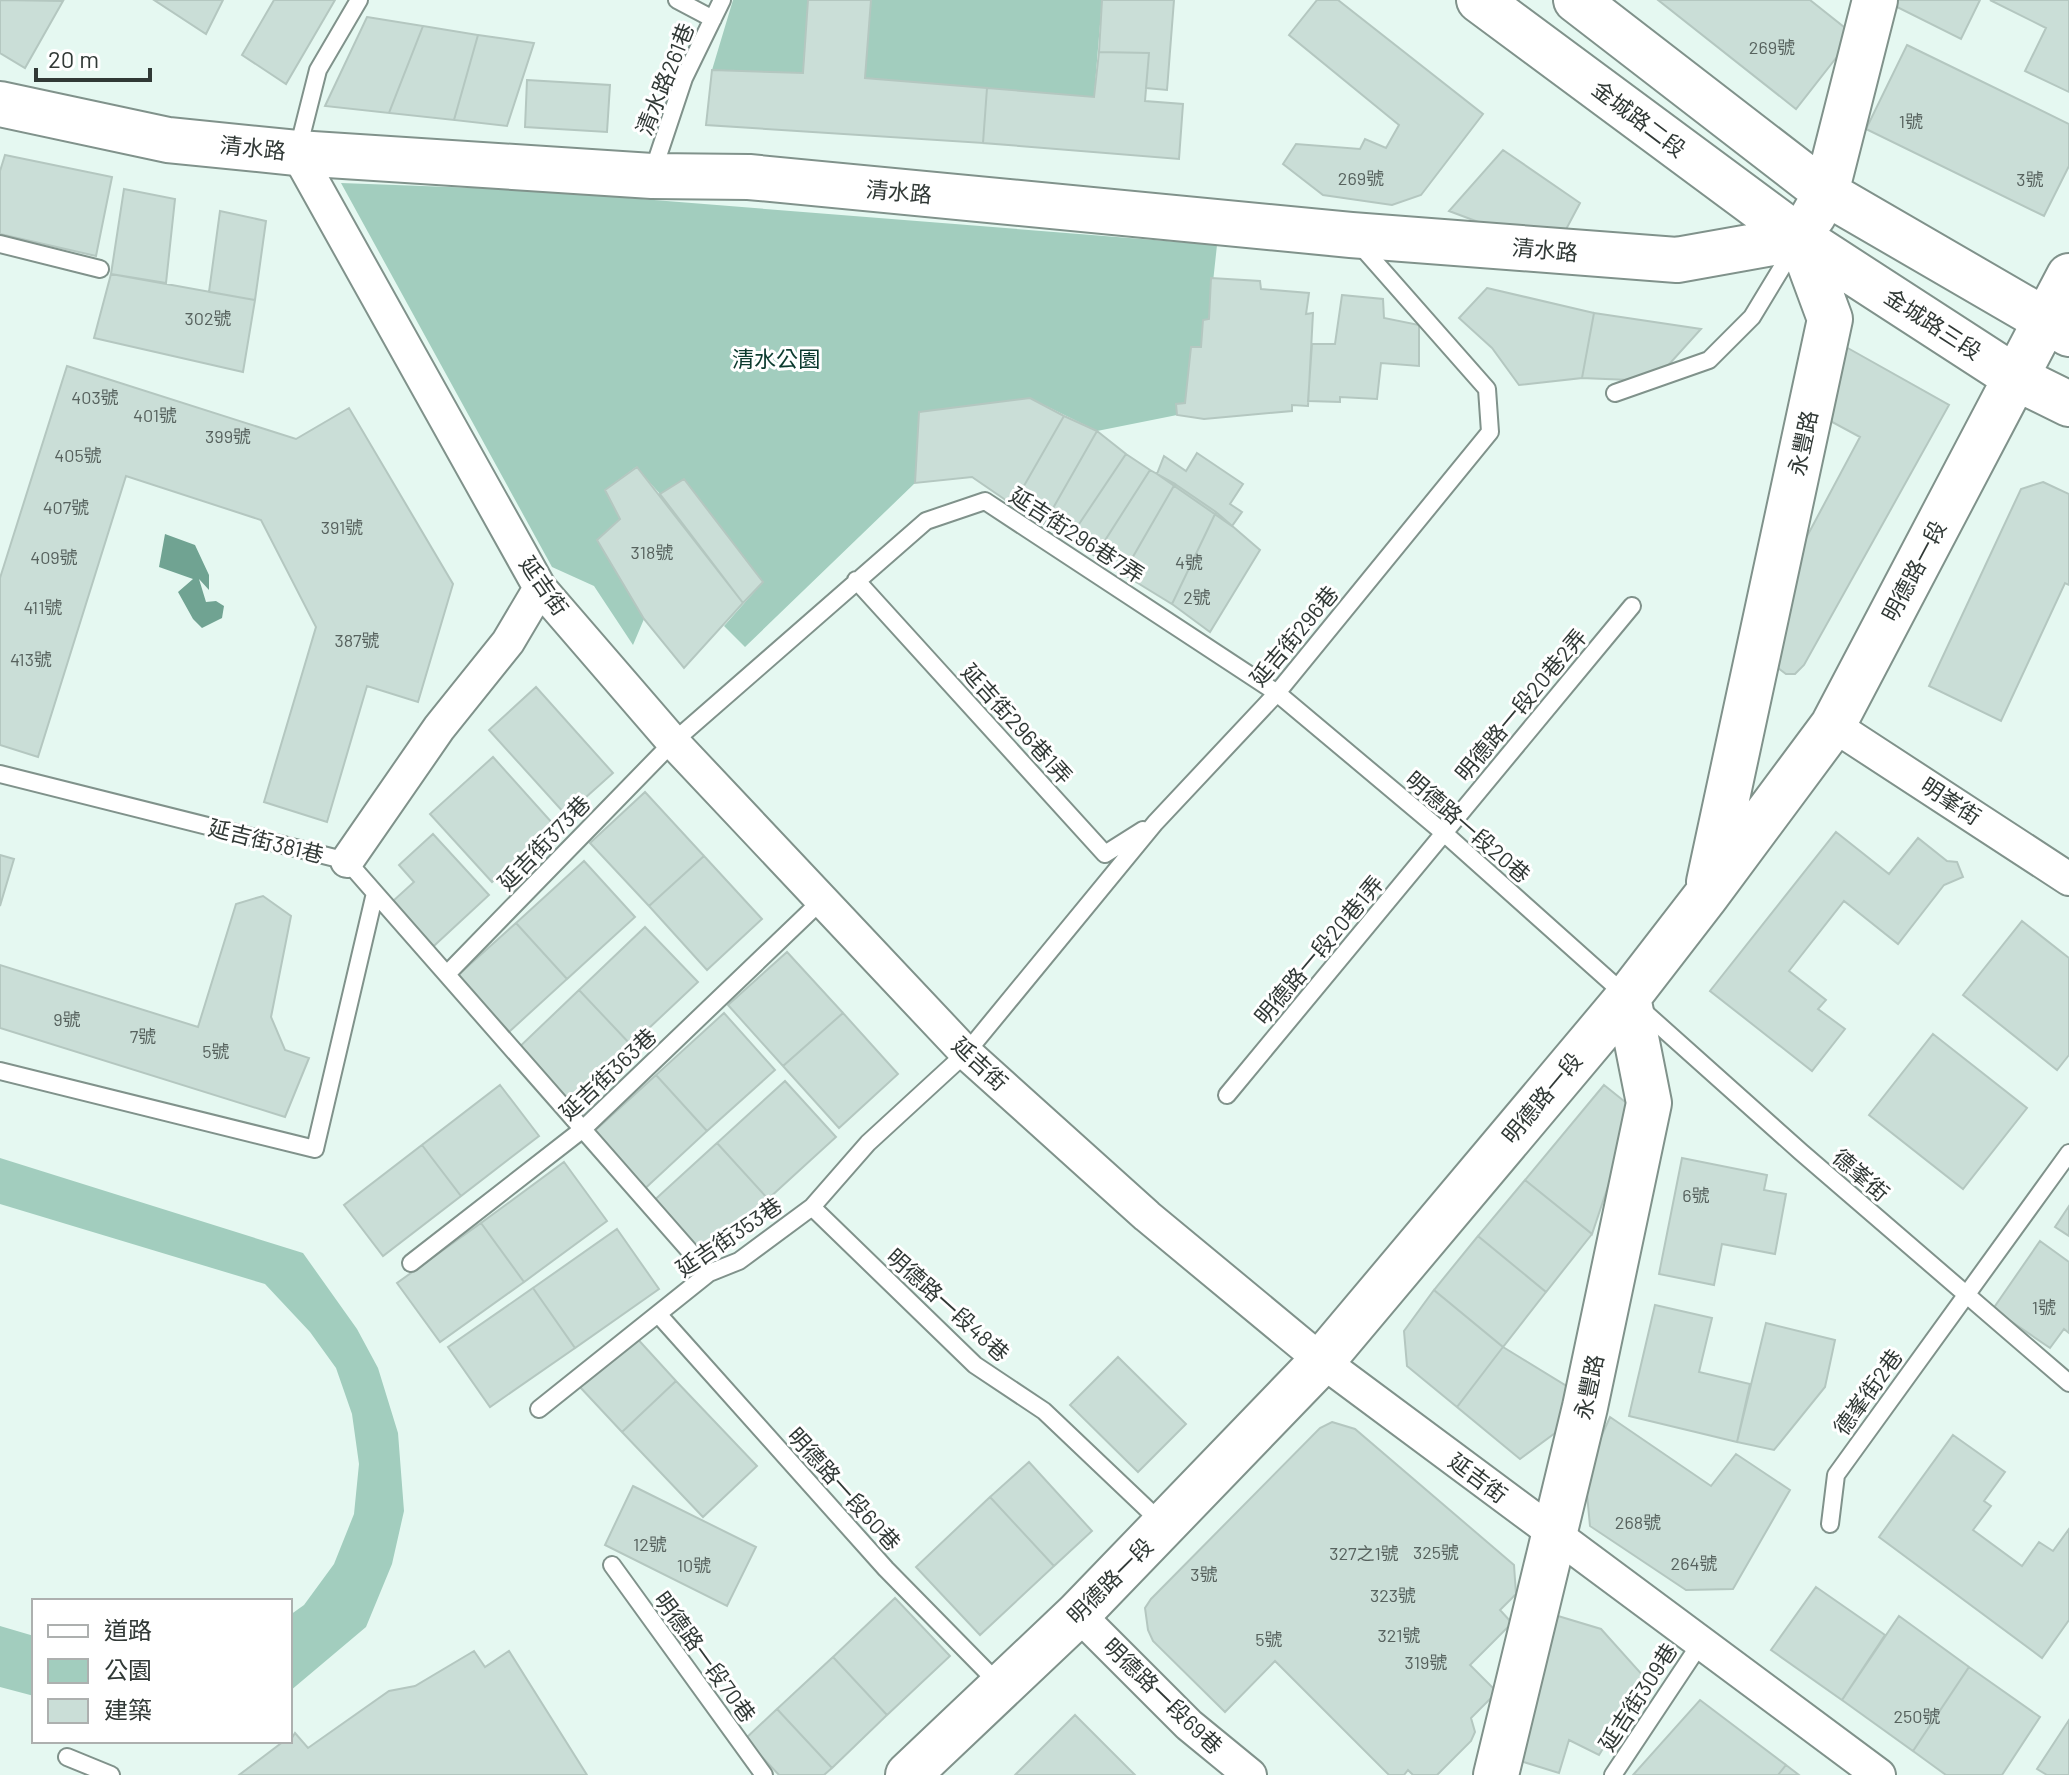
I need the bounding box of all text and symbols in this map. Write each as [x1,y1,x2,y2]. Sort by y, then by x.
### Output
street label: 清水路261巷 [630,19,698,138]
scale bar [36,32,150,82]
house number: 269號 [1749,36,1795,58]
text: 20 m [48,44,99,73]
street label: 金城路二段 [1588,75,1691,162]
house number: 1號 [1899,110,1923,132]
street label: 清水路 [219,131,287,163]
house number: 269號 [1338,167,1384,189]
house number: 3號 [2016,168,2044,190]
street label: 清水路 [865,175,933,207]
street label: 清水路 [1511,233,1579,265]
street label: 金城路三段 [1880,282,1987,364]
house number: 302號 [184,307,232,329]
park label: 清水公園 [732,345,820,371]
house number: 403號 [71,386,119,408]
house number: 401號 [133,404,177,426]
street label: 永豐路 [1782,408,1822,478]
house number: 399號 [205,425,251,447]
house number: 405號 [54,444,102,466]
street label: 延吉街296巷7弄 [1005,481,1150,587]
house number: 407號 [43,496,89,518]
house number: 391號 [321,516,363,538]
street label: 明德路一段 [1876,516,1950,625]
house number: 318號 [631,541,673,563]
house number: 409號 [30,546,78,568]
street label: 延吉街 [515,551,574,620]
house number: 4號 [1175,551,1203,573]
street label: 延吉街296巷 [1244,580,1343,691]
house number: 2號 [1183,586,1211,608]
house number: 411號 [24,596,62,618]
street label: 明德路一段20巷2弄 [1449,623,1591,785]
house number: 387號 [334,629,380,651]
house number: 413號 [10,648,52,670]
street label: 延吉街296巷1弄 [957,658,1078,789]
street label: 明德路一段20巷 [1401,765,1536,887]
street label: 明峯街 [1917,771,1986,829]
street label: 延吉街373巷 [492,790,595,895]
street label: 延吉街381巷 [206,813,327,867]
street label: 明德路一段20巷1弄 [1249,870,1388,1029]
house number: 9號 [53,1008,81,1030]
street label: 延吉街363巷 [554,1022,661,1124]
house number: 7號 [130,1025,156,1047]
street label: 延吉街 [948,1031,1014,1095]
house number: 5號 [202,1040,230,1062]
street label: 明德路一段 [1496,1047,1587,1148]
street label: 德峯街 [1828,1143,1895,1206]
house number: 6號 [1682,1184,1710,1206]
street label: 延吉街353巷 [671,1191,786,1281]
street label: 明德路一段48巷 [882,1243,1015,1366]
house number: 1號 [2032,1296,2056,1318]
street label: 德峯街2巷 [1827,1343,1907,1439]
street label: 永豐路 [1568,1352,1608,1422]
street label: 明德路一段60巷 [783,1422,907,1555]
street label: 延吉街 [1444,1447,1513,1507]
house number: 268號 [1615,1511,1661,1533]
street label: 明德路一段 [1061,1532,1157,1628]
house number: 12號 [633,1533,667,1555]
house number: 325號 [1413,1541,1459,1563]
house number: 327之1號 [1329,1542,1399,1564]
house number: 264號 [1671,1552,1717,1574]
house number: 10號 [677,1554,711,1576]
house number: 3號 [1190,1563,1218,1585]
house number: 323號 [1370,1584,1416,1606]
street label: 明德路一段70巷 [650,1586,762,1727]
legend [32,1599,292,1743]
text: 道路 [104,1615,152,1644]
house number: 321號 [1378,1624,1420,1646]
house number: 5號 [1255,1628,1283,1650]
street label: 明德路一段69巷 [1099,1632,1228,1758]
street label: 延吉街309巷 [1593,1638,1682,1755]
house number: 319號 [1405,1651,1447,1673]
text: 公園 [104,1655,152,1684]
text: 建築 [104,1695,152,1724]
house number: 250號 [1893,1705,1941,1727]

